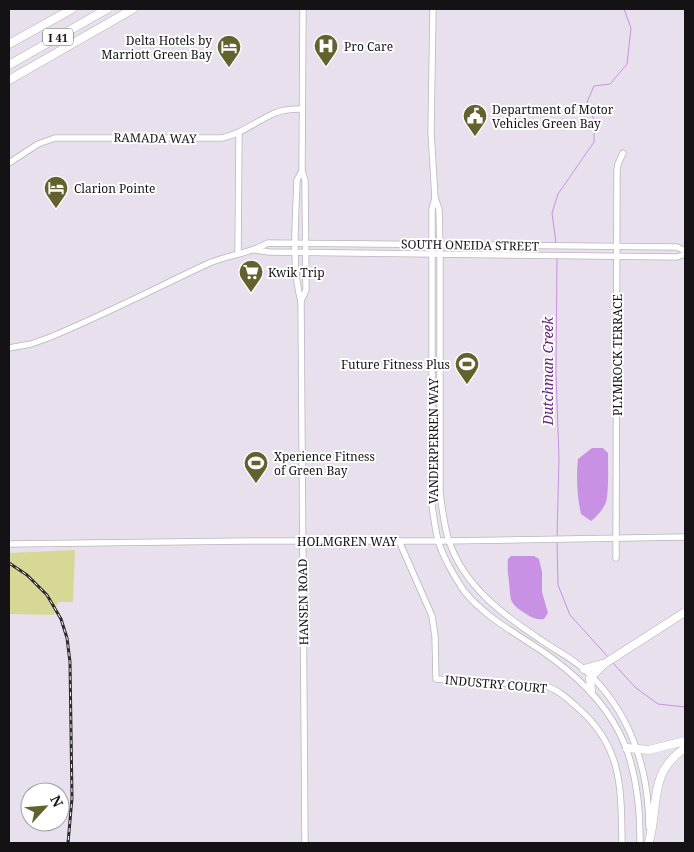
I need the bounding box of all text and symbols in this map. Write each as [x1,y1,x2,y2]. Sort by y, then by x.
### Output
road number: I 41 [43,28,73,46]
place label: Delta Hotels by Marriott Green Bay [101,32,212,63]
hospital icon: Pro Care [313,33,339,67]
hotel icon: Delta Hotels by Marriott Green Bay [216,34,242,68]
place label: Pro Care [344,38,393,55]
place label: Department of Motor Vehicles Green Bay [492,101,614,132]
public building icon: Department of Motor Vehicles Green Bay [462,103,488,137]
street label: RAMADA WAY [113,129,197,147]
hotel icon: Clarion Pointe [43,175,69,209]
place label: Clarion Pointe [74,180,156,197]
street label: SOUTH ONEIDA STREET [401,235,540,255]
supermarket icon: Kwik Trip [238,259,264,293]
place label: Kwik Trip [268,264,325,281]
street label: PLYMROCK TERRACE [609,294,626,416]
water label: Dutchman Creek [538,316,557,426]
sports icon: Future Fitness Plus [454,351,480,385]
place label: Future Fitness Plus [341,356,450,373]
street label: VANDERPERREN WAY [425,378,442,504]
place label: Xperience Fitness of Green Bay [274,448,375,479]
sports icon: Xperience Fitness of Green Bay [243,450,269,484]
street label: HOLMGREN WAY [297,533,398,550]
street label: HANSEN ROAD [294,558,312,646]
street label: INDUSTRY COURT [444,671,548,697]
north arrow [20,782,70,832]
text: N [46,792,68,810]

